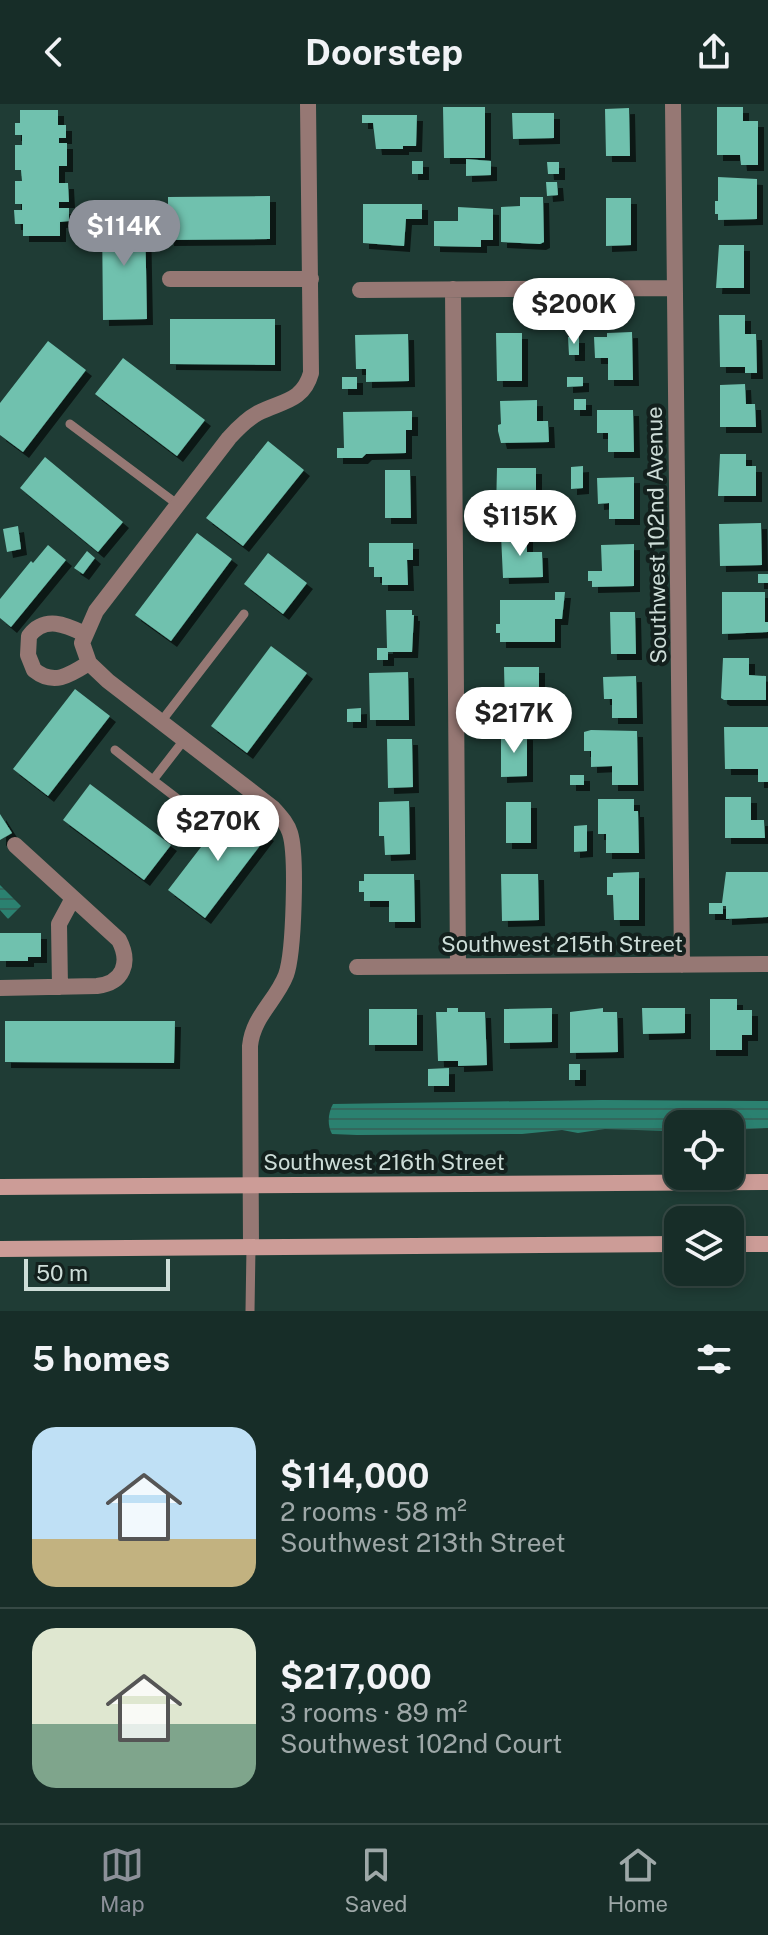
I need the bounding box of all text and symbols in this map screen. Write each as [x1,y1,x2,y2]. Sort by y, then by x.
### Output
icon: back [32,30,76,74]
icon: share [692,30,736,74]
text: Doorstep [305,31,463,73]
pin: $114K [68,200,180,268]
text: $114K [86,210,162,241]
pin: $200K [518,278,630,346]
text: $200K [531,288,617,319]
street label: Southwest 102nd Avenue [641,406,671,664]
pin: $115K [464,490,576,558]
text: $115K [482,500,558,531]
pin: $217K [458,687,570,755]
text: $217K [474,697,554,728]
pin: $270K [162,795,274,863]
text: $270K [175,805,261,836]
street label: Southwest 215th Street [441,931,683,957]
map controls [664,1110,744,1286]
button: locate [664,1110,744,1190]
street label: Southwest 216th Street [263,1149,505,1175]
button: layers [664,1206,744,1286]
scale bar [24,1255,170,1291]
text: 50 m [36,1260,88,1286]
icon: filters [692,1337,736,1381]
text: 5 homes [32,1339,170,1379]
text: $114,000 [280,1456,430,1496]
icon: home [96,1459,192,1555]
text: 2 rooms · 58 m² [280,1496,467,1527]
text: Southwest 213th Street [280,1527,566,1558]
text: $217,000 [280,1657,432,1697]
icon: home [96,1660,192,1756]
text: 3 rooms · 89 m² [280,1697,467,1728]
text: Southwest 102nd Court [280,1728,562,1759]
tab: Map [100,1843,145,1917]
tab: Saved [345,1843,407,1917]
tab: Home [607,1843,668,1917]

